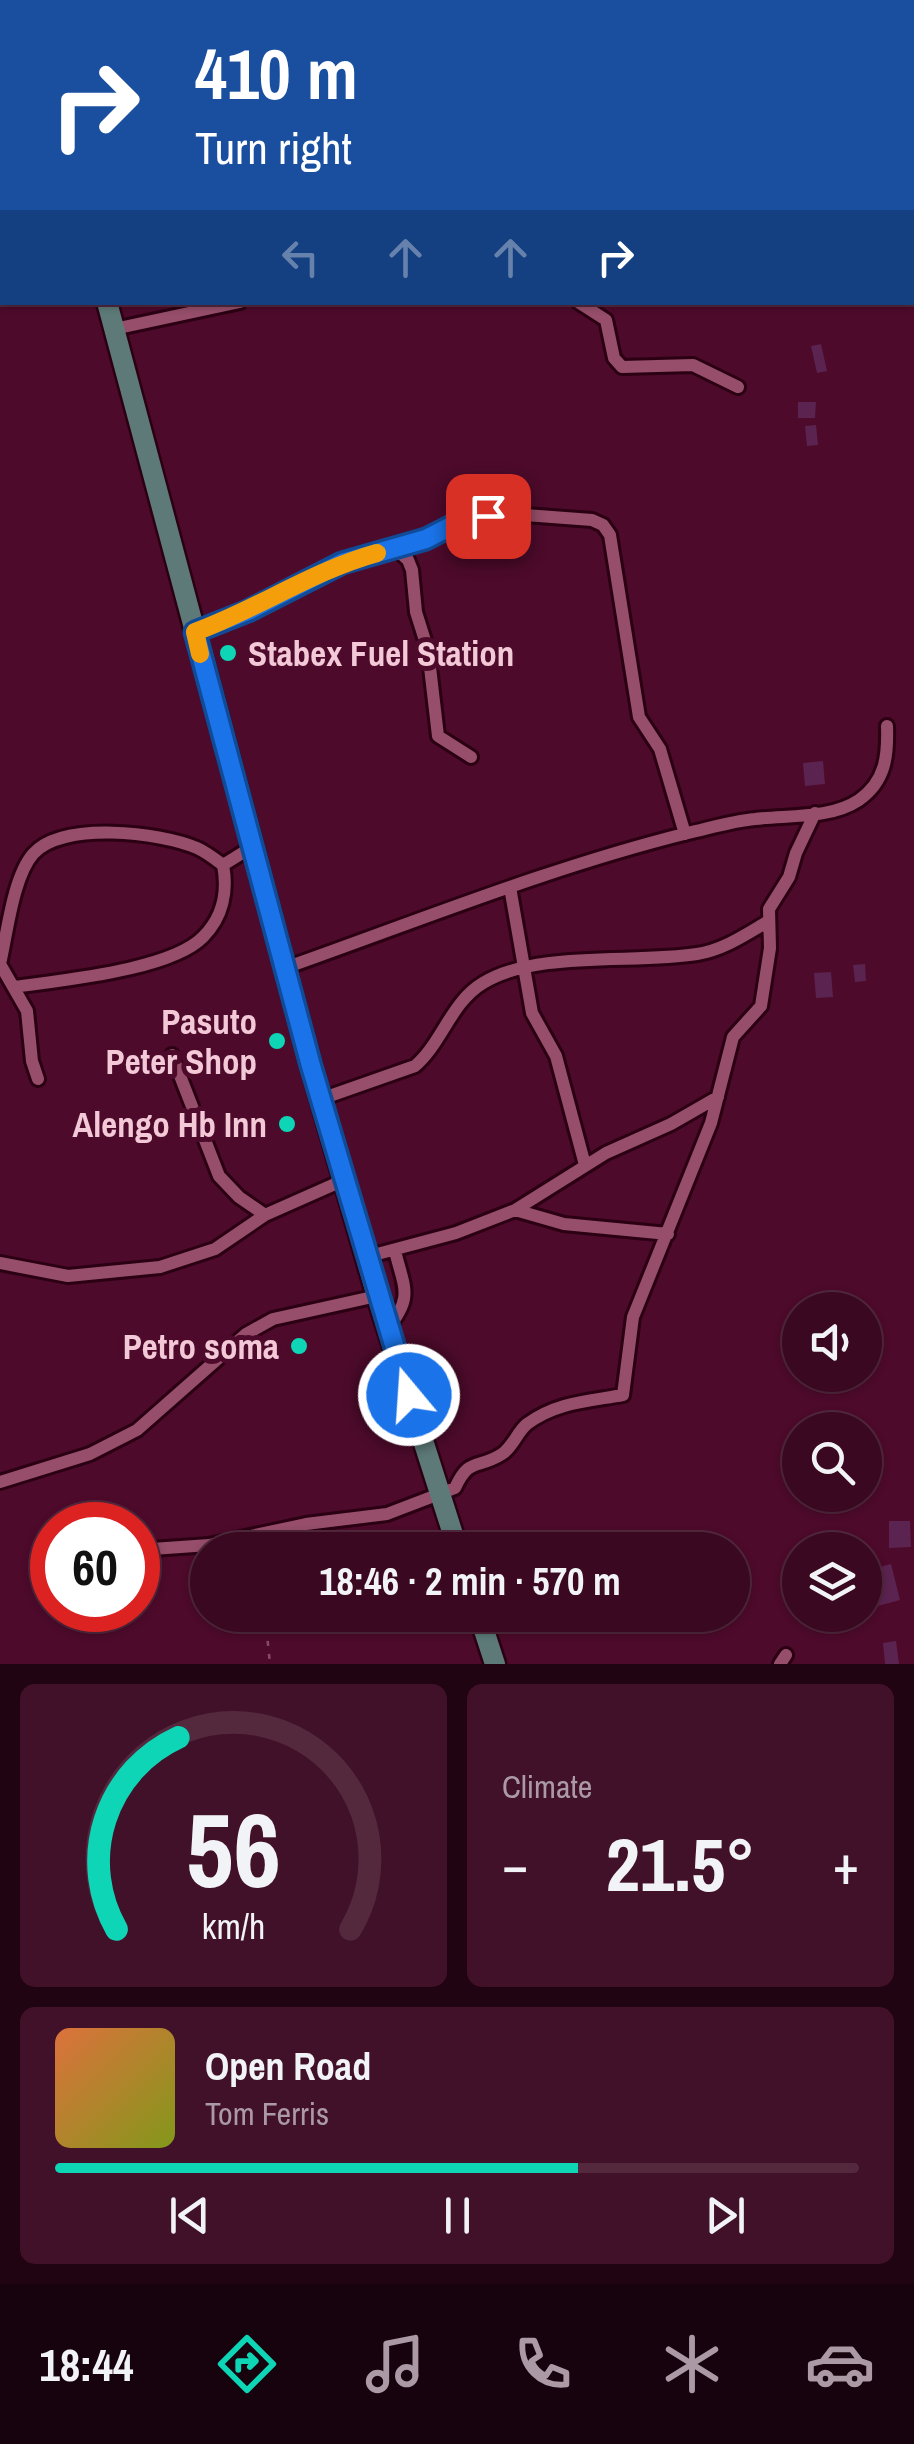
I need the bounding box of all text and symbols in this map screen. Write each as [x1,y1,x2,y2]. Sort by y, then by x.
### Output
text: 410 m [195,27,358,121]
icon: right [30,40,160,170]
text: Turn right [195,117,352,178]
icon: left [273,230,328,285]
icon: ahead [378,230,433,285]
icon: ahead [483,230,538,285]
icon: right [588,230,643,285]
pin [446,474,531,559]
icon: arrive [461,489,516,544]
place label: Stabex Fuel Station [248,630,514,677]
marker: Stabex Fuel Station [217,642,239,664]
place label: Pasuto Peter Shop [105,998,257,1085]
marker: Pasuto Peter Shop [266,1030,288,1052]
place label: Alengo Hb Inn [72,1101,267,1148]
marker: Alengo Hb Inn [276,1113,298,1135]
map controls [782,1292,882,1632]
button: sound [782,1292,882,1392]
place label: Petro soma [123,1323,279,1370]
marker: Petro soma [288,1335,310,1357]
position arrow [357,1343,461,1447]
button: search [782,1412,882,1512]
speed limit sign: 60 [30,1502,160,1632]
button: layers [782,1532,882,1632]
text: 18:46 · 2 min · 570 m [319,1556,621,1607]
text: Climate [502,1765,592,1808]
text: 56 [186,1779,281,1919]
text: 21.5° [606,1813,755,1914]
text: − [502,1827,528,1901]
text: + [833,1827,859,1901]
text: km/h [202,1902,265,1950]
text: Open Road [205,2041,371,2092]
text: Tom Ferris [205,2092,329,2135]
icon: previous [162,2188,217,2243]
icon: pause [430,2188,485,2243]
icon: next [698,2188,753,2243]
icon: directions [212,2329,282,2399]
icon: music [360,2329,430,2399]
icon: phone [508,2329,578,2399]
icon: climate [657,2329,727,2399]
icon: car [805,2329,875,2399]
text: 18:44 [39,2334,134,2395]

